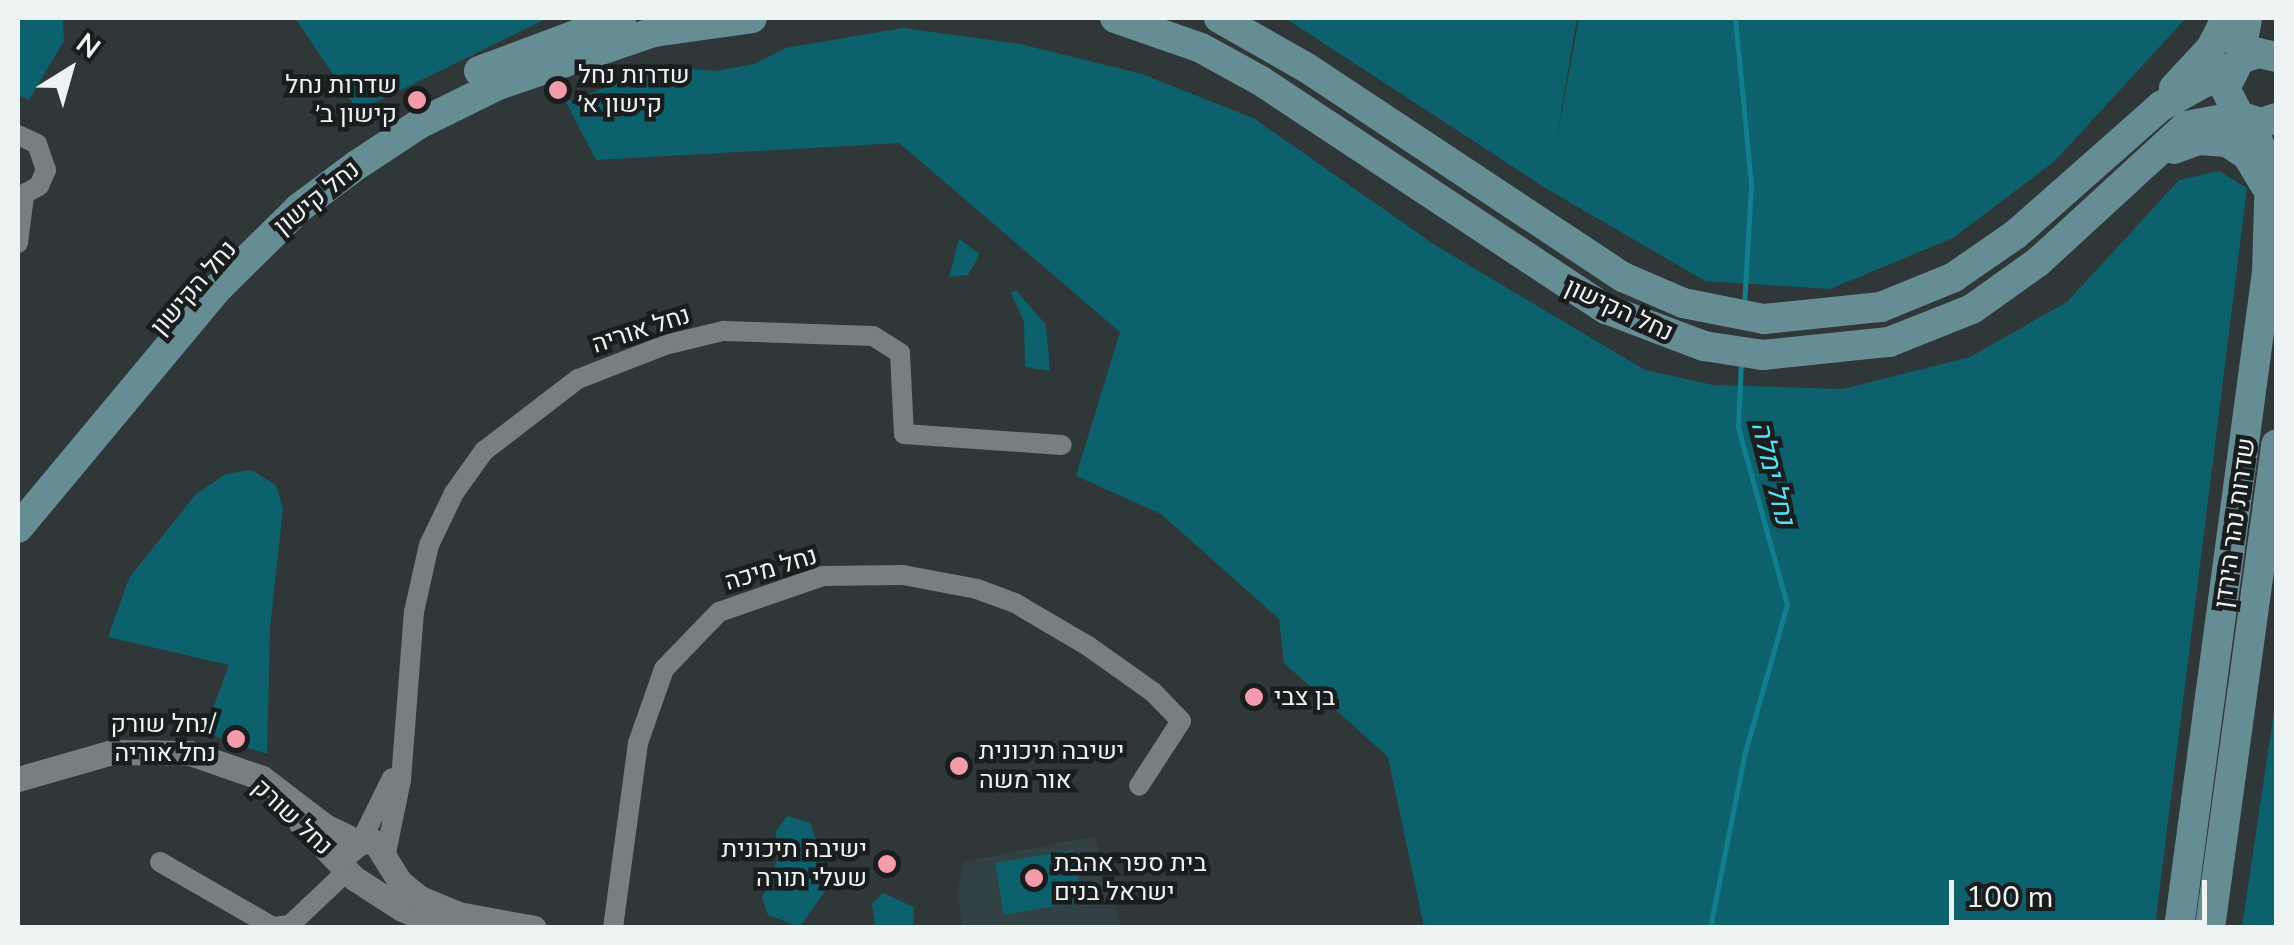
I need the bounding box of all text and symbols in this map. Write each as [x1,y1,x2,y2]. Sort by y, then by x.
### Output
north arrow [20,20,120,120]
text: N [68,25,108,68]
place label: שדרות נחל קישון א׳ [578,61,690,120]
place label: שדרות נחל קישון ב׳ [285,71,397,130]
marker: שדרות נחל קישון א׳ [547,79,569,101]
marker: שדרות נחל קישון ב׳ [406,89,428,111]
street label: נחל קישון [268,155,366,241]
street label: נחל הקישון [145,235,243,341]
street label: נחל הקישון [1560,272,1678,348]
street label: נחל אוריה [588,300,694,360]
water label: נחל ימלה [1744,418,1802,528]
street label: שדרות נהר הירדן [2208,436,2262,610]
street label: נחל מיכה [721,541,821,597]
place label: בן צבי [1274,682,1335,712]
marker: בן צבי [1243,686,1265,708]
place label: נחל שורק/ נחל אוריה [110,710,216,769]
marker: נחל שורק/ נחל אוריה [225,728,247,750]
place label: ישיבה תיכונית אור משה [979,737,1124,796]
marker: ישיבה תיכונית אור משה [948,755,970,777]
street label: נחל שורק [246,772,338,862]
place label: ישיבה תיכונית שעלי תורה [722,835,867,894]
place label: בית ספר אהבת ישראל בנים [1054,849,1207,908]
marker: ישיבה תיכונית שעלי תורה [876,853,898,875]
scale bar [1954,860,2212,922]
marker: בית ספר אהבת ישראל בנים [1023,867,1045,889]
text: 100 m [1966,877,2053,918]

